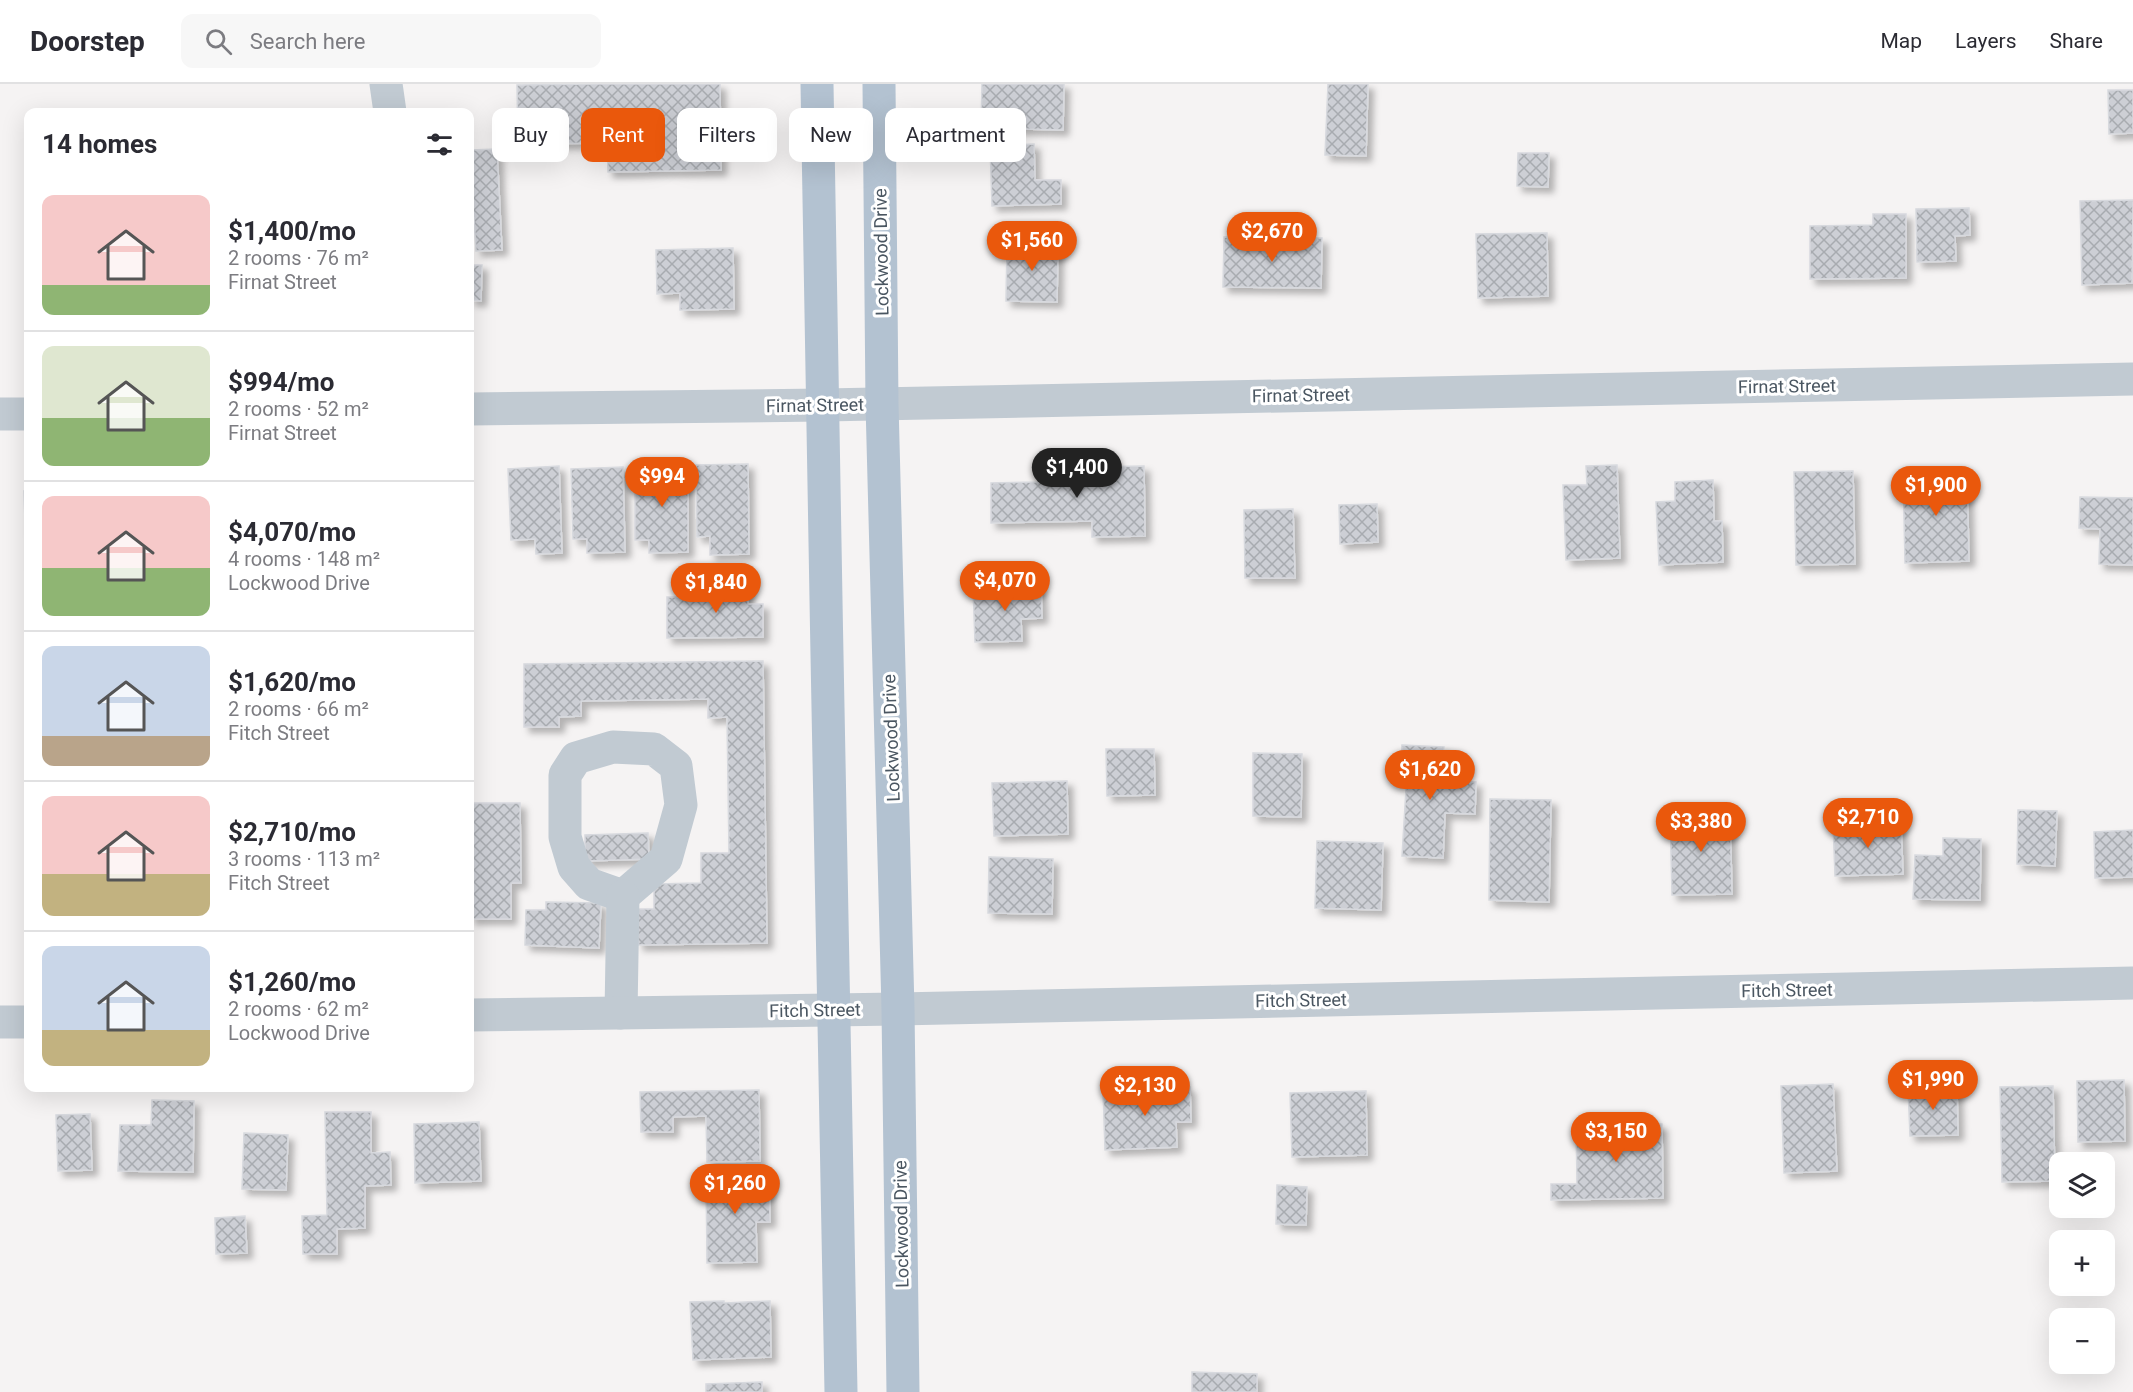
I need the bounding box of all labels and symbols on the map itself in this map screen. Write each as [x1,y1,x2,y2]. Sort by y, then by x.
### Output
street label: Lockwood Drive [869,188,893,316]
pin: $2,670 [1223,212,1321,263]
pin: $1,560 [983,221,1081,272]
street label: Firnat Street [1738,375,1836,397]
street label: Firnat Street [1252,384,1350,406]
street label: Firnat Street [766,394,864,416]
pin: $1,400 [1028,448,1126,499]
pin: $994 [626,457,698,508]
pin: $1,900 [1887,466,1985,517]
pin: $4,070 [956,561,1054,612]
pin: $1,840 [667,563,765,614]
street label: Lockwood Drive [878,674,904,802]
pin: $1,620 [1381,750,1479,801]
pin: $2,710 [1819,798,1917,849]
pin: $3,380 [1652,802,1750,853]
street label: Fitch Street [1741,979,1833,1001]
street label: Fitch Street [1255,989,1347,1011]
street label: Fitch Street [769,999,861,1021]
pin: $1,990 [1884,1060,1982,1111]
pin: $2,130 [1096,1066,1194,1117]
pin: $3,150 [1567,1112,1665,1163]
street label: Lockwood Drive [889,1160,913,1288]
pin: $1,260 [686,1164,784,1215]

